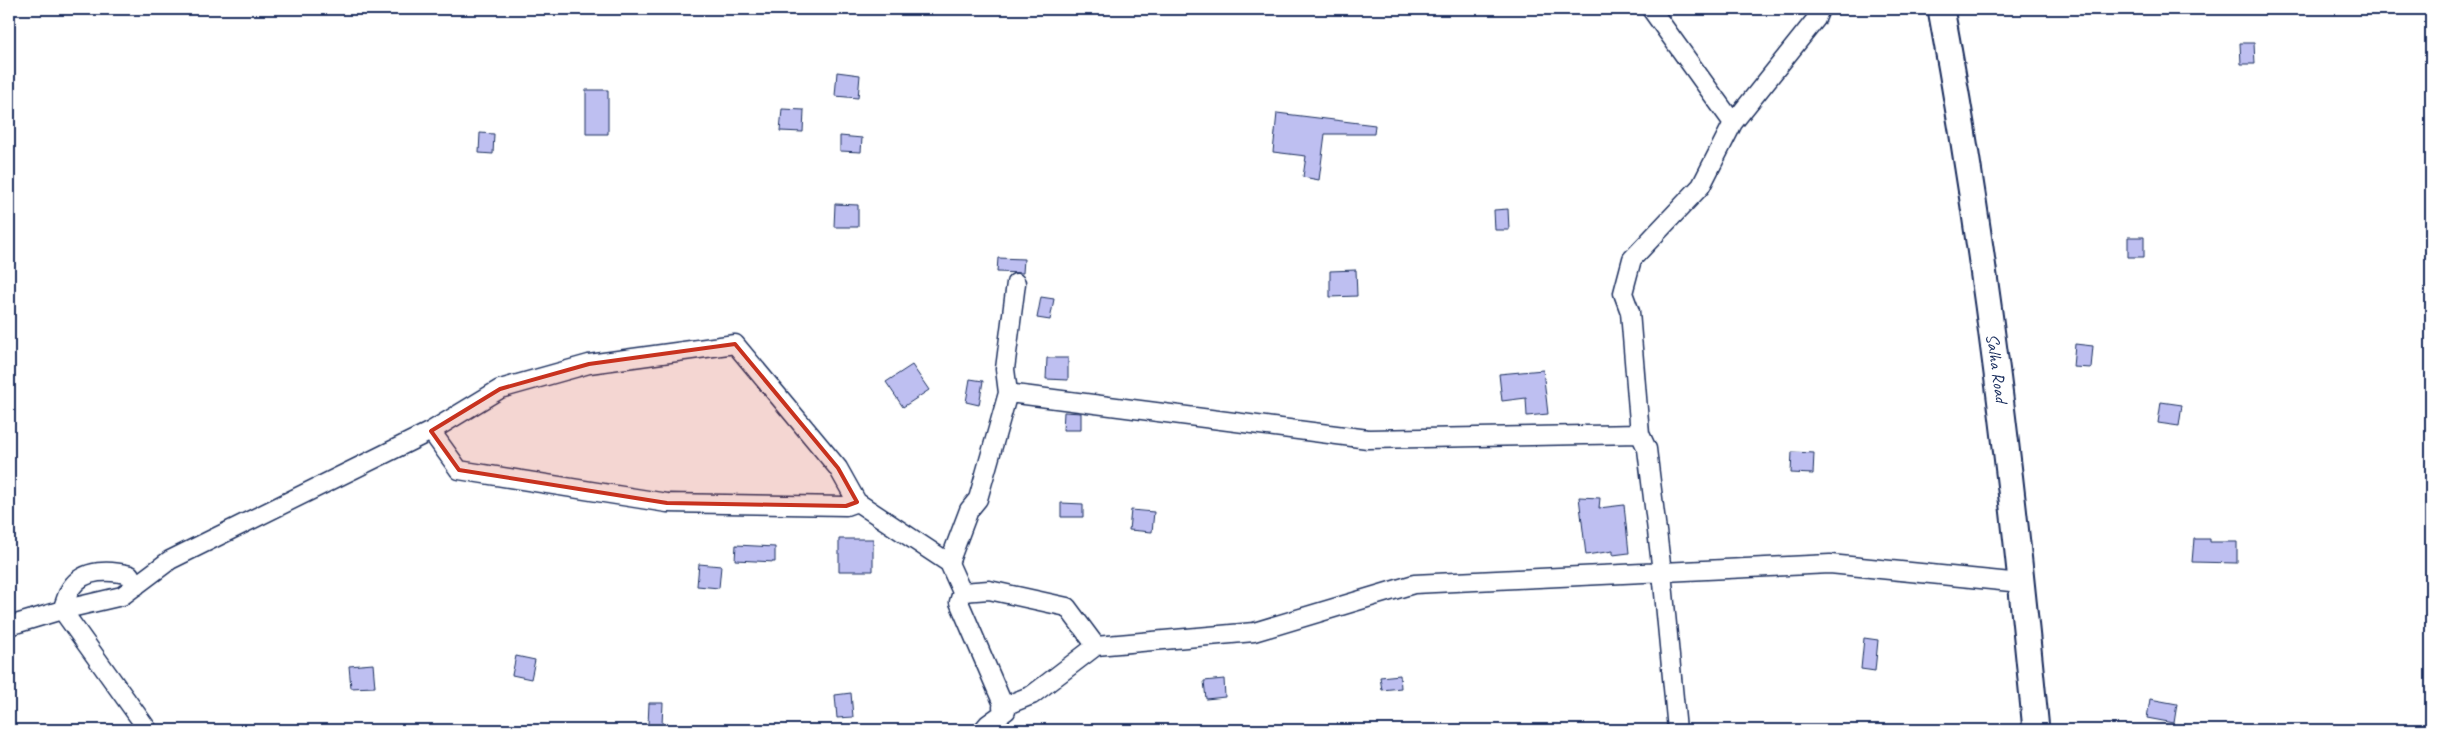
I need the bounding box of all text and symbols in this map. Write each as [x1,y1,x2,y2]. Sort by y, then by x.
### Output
street label: Salha Road [1981,332,2013,407]

